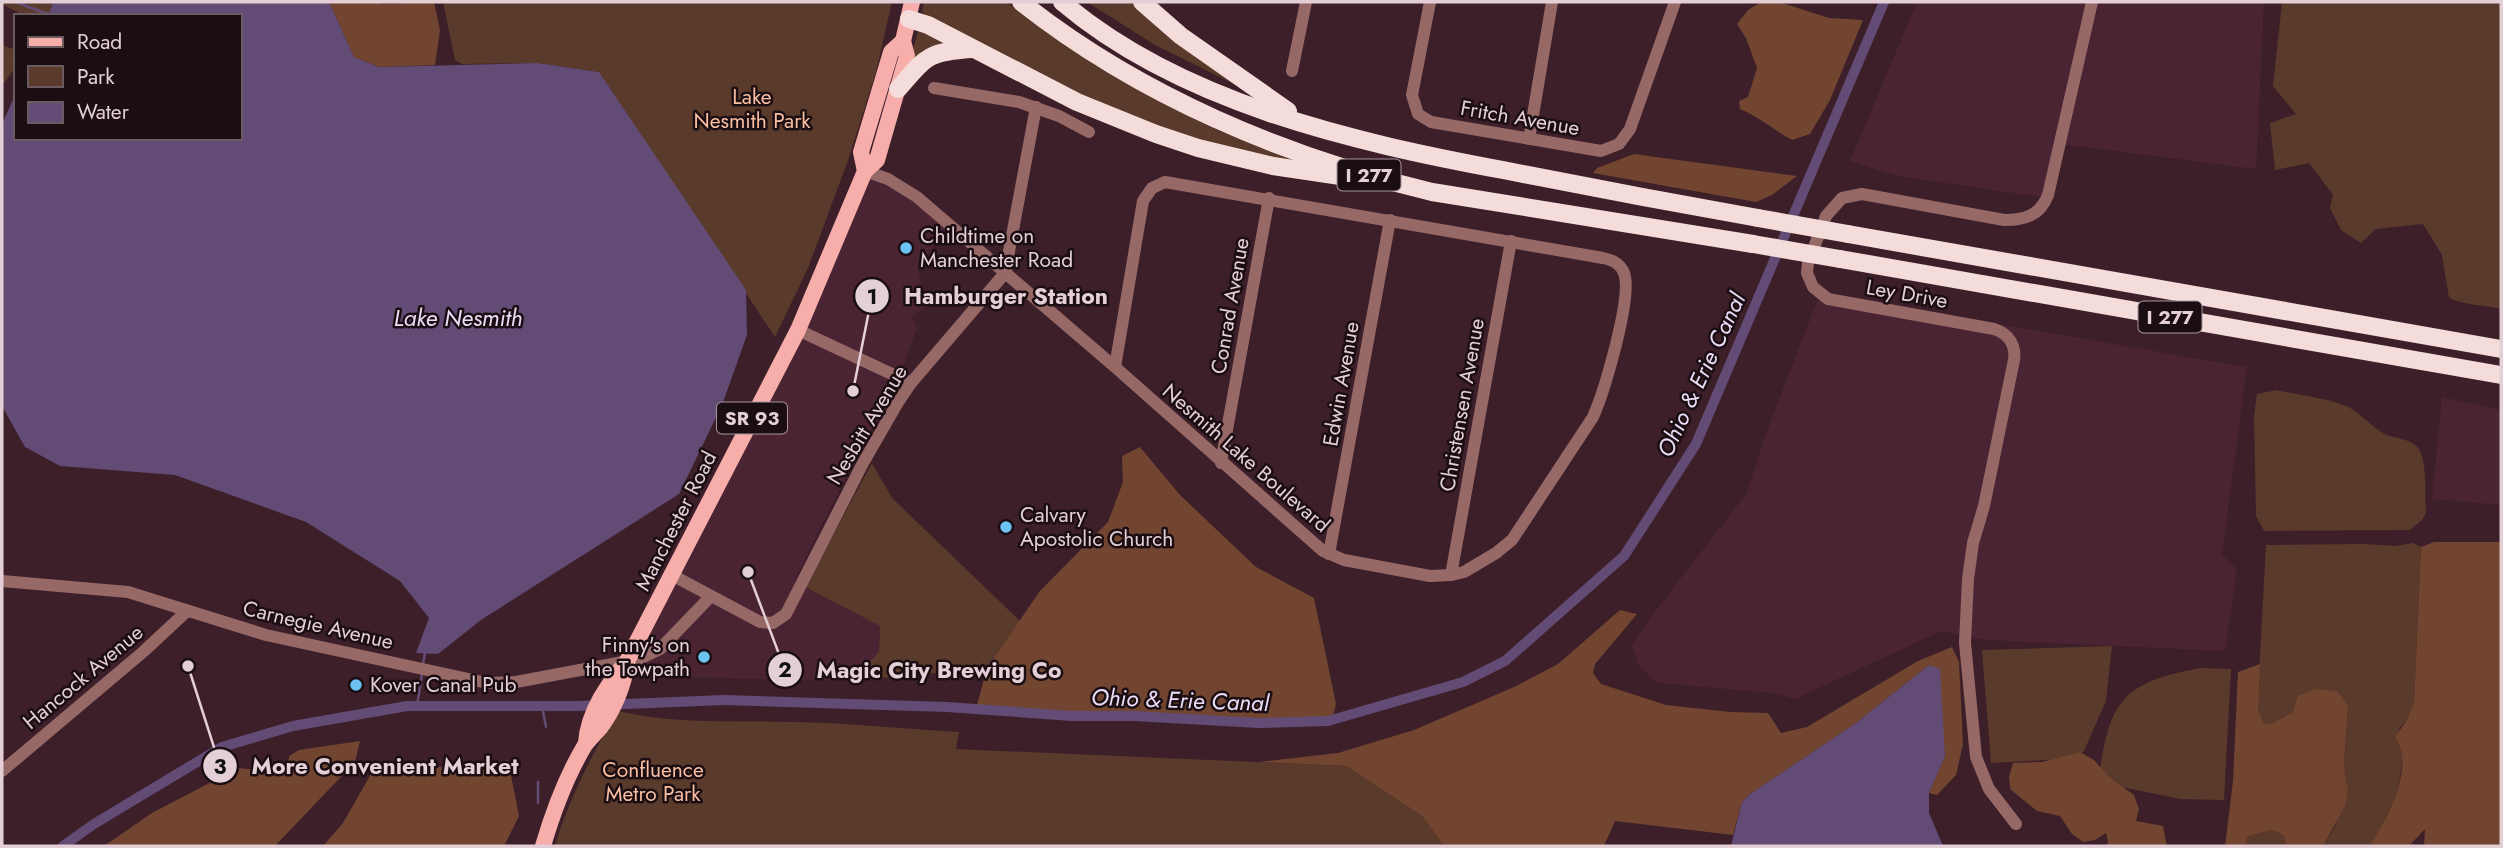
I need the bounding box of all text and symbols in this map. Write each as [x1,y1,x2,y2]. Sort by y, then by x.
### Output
legend [14,14,242,140]
text: Road [77,27,122,57]
text: Park [77,62,115,92]
park label: Lake Nesmith Park [693,82,811,136]
street label: Fritch Avenue [1458,93,1582,143]
text: Water [77,97,130,127]
road number: I 277 [1338,160,1400,190]
place label: Childtime on Manchester Road [920,221,1073,275]
street label: Conrad Avenue [1203,235,1257,376]
marker: Childtime on Manchester Road [898,240,914,256]
street label: Ley Drive [1864,272,1950,316]
callout: Hamburger Station [855,274,1122,318]
text: Hamburger Station [904,279,1108,313]
text: 1 [867,282,877,312]
water label: Ohio & Erie Canal [1648,286,1754,463]
water label: Lake Nesmith [394,301,522,335]
road number: I 277 [2138,302,2202,332]
street label: Christensen Avenue [1432,316,1492,494]
street label: Edwin Avenue [1315,319,1367,449]
street label: Nesbitt Avenue [819,359,915,490]
street label: Nesmith Lake Boulevard [1156,377,1336,539]
road number: SR 93 [717,402,787,434]
street label: Manchester Road [628,446,724,596]
place label: Calvary Apostolic Church [1020,500,1173,554]
marker: Calvary Apostolic Church [998,519,1014,535]
street label: Carnegie Avenue [240,593,396,657]
street label: Hancock Avenue [16,618,150,736]
place label: Finny's on the Towpath [586,630,690,684]
callout: Magic City Brewing Co [768,648,1076,692]
marker: Finny's on the Towpath [696,649,712,665]
text: Magic City Brewing Co [816,653,1062,687]
text: 2 [778,655,792,685]
place label: Kover Canal Pub [370,670,516,700]
marker: Kover Canal Pub [348,677,364,693]
water label: Ohio & Erie Canal [1090,680,1270,720]
callout: More Convenient Market [203,744,533,788]
text: More Convenient Market [252,749,519,783]
text: 3 [213,752,227,782]
park label: Confluence Metro Park [602,755,704,809]

